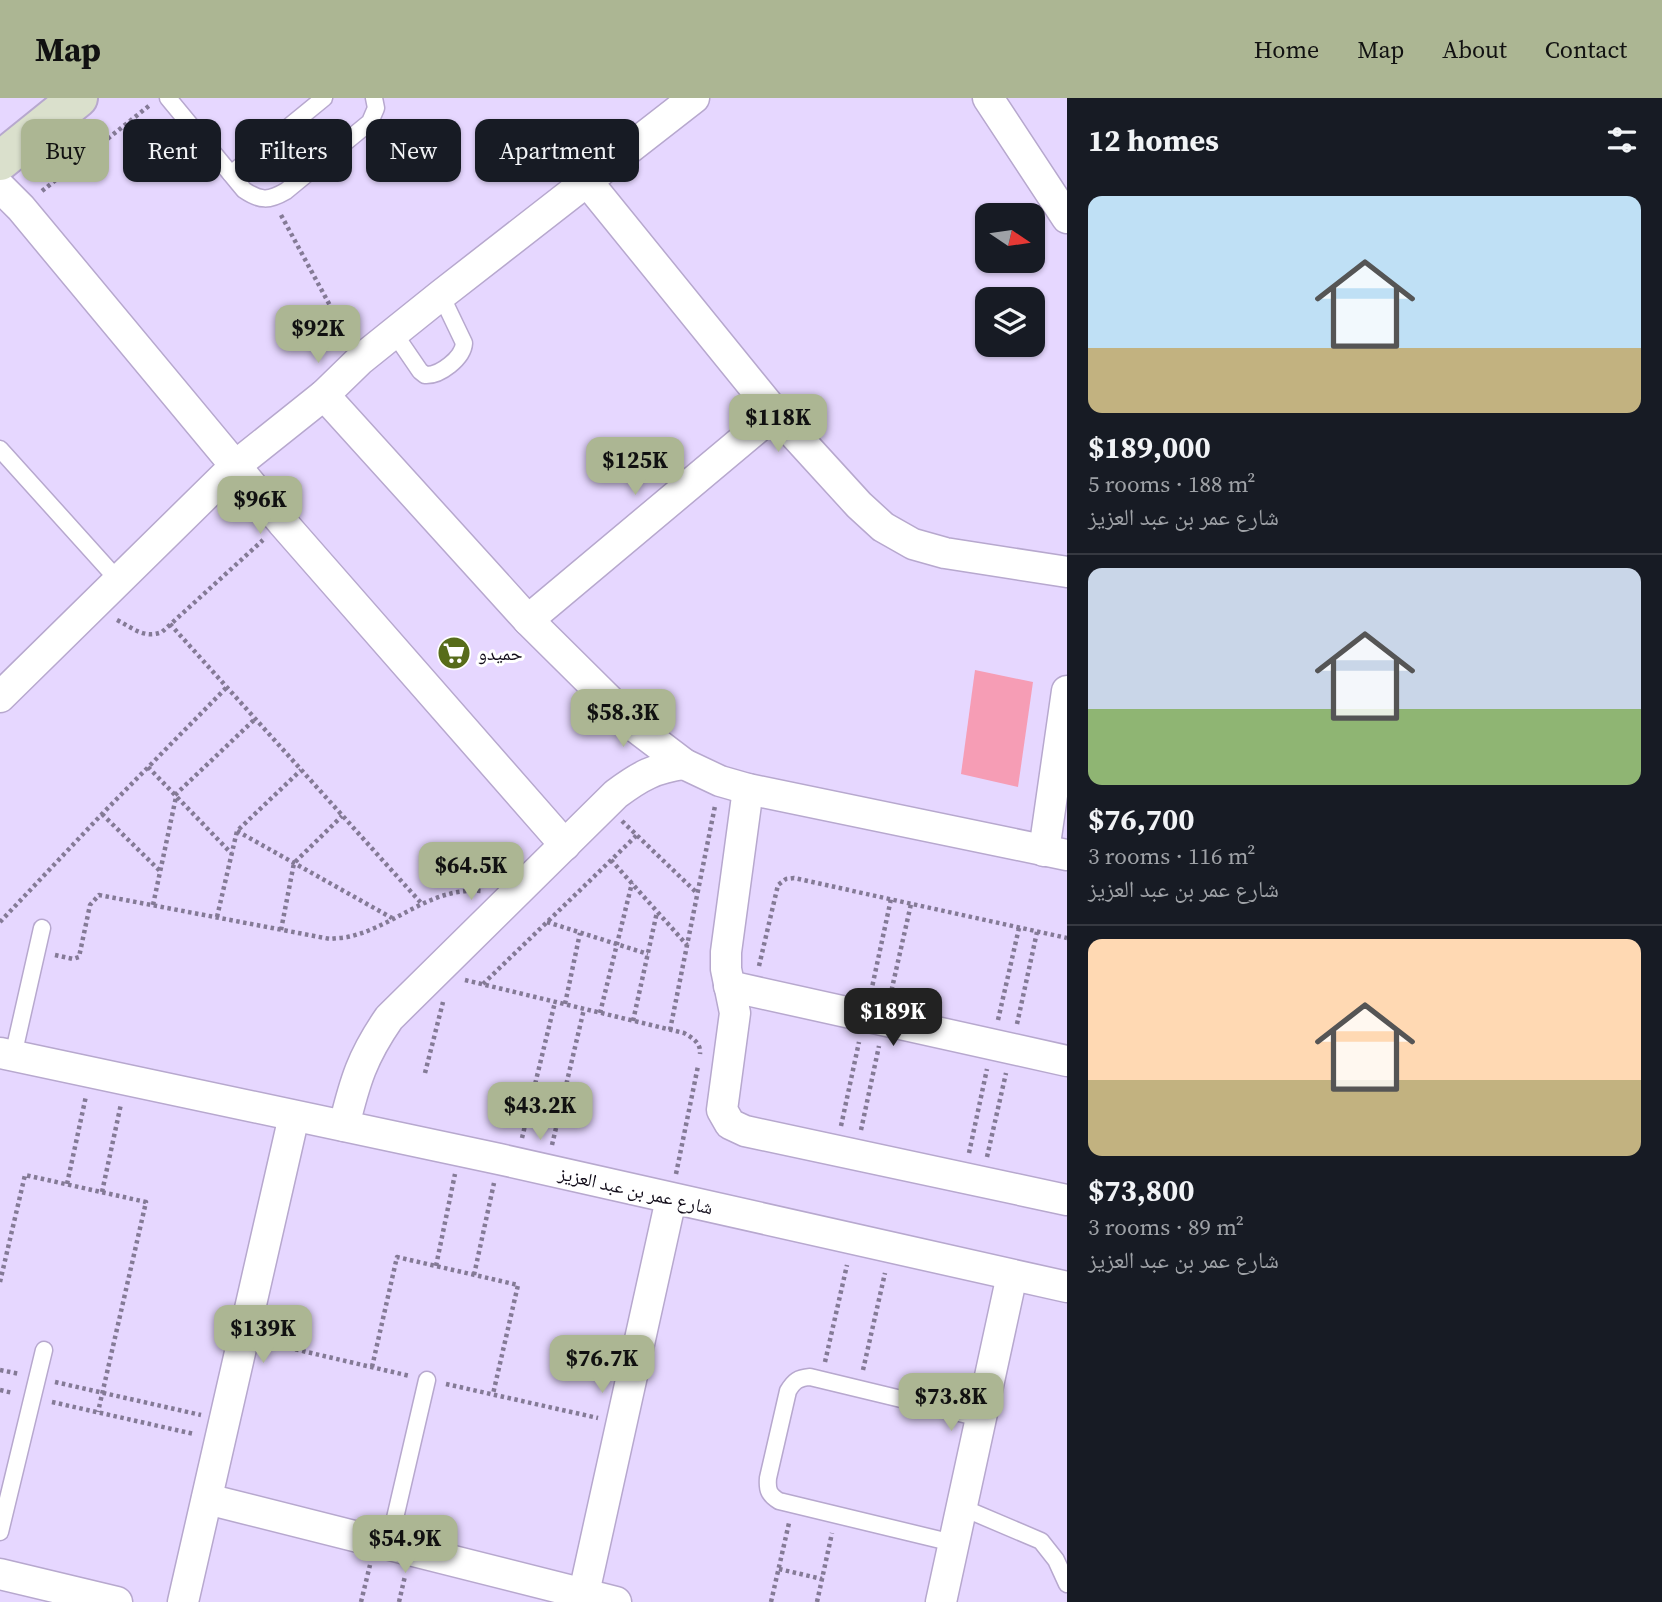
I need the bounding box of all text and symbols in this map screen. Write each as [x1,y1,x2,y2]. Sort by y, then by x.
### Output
text: Map [35,27,101,72]
text: Home [1254,33,1319,66]
text: Map [1357,33,1404,66]
text: About [1442,33,1507,66]
text: Contact [1545,33,1627,66]
chip: Buy [21,119,109,182]
chip: Rent [123,119,221,182]
chip: Filters [235,119,352,182]
chip: New [366,119,461,182]
chip: Apartment [475,119,639,182]
text: 12 homes [1088,120,1219,161]
icon: filters [1603,121,1641,159]
north arrow [975,203,1045,273]
map controls [975,203,1045,357]
icon: home [1302,241,1428,367]
button: layers [975,287,1045,357]
pin: $92K [277,306,359,365]
text: $92K [291,312,345,344]
pin: $118K [729,394,827,454]
text: $118K [745,401,811,433]
text: $189,000 [1088,427,1211,468]
pin: $125K [586,438,684,497]
text: $125K [602,444,668,476]
text: 5 rooms · 188 m² [1088,468,1255,500]
pin: $96K [219,476,301,536]
text: $96K [233,483,287,515]
text: شارع عمر بن عبد العزيز [1088,501,1279,533]
icon: home [1302,613,1428,739]
supermarket icon: حميدو [435,634,473,672]
place label: حميدو [478,640,523,666]
pin: $58.3K [566,690,680,749]
text: $58.3K [587,696,659,728]
text: $76,700 [1088,799,1195,840]
text: 3 rooms · 116 m² [1088,840,1255,872]
pin: $64.5K [414,842,528,902]
text: $64.5K [435,849,507,881]
text: شارع عمر بن عبد العزيز [1088,873,1279,905]
icon: home [1302,984,1428,1110]
pin: $189K [844,988,942,1048]
text: $189K [860,995,926,1027]
pin: $43.2K [483,1082,597,1142]
text: $43.2K [504,1089,576,1121]
street label: شارع عمر بن عبد العزيز [555,1159,716,1220]
text: $73,800 [1088,1170,1195,1211]
text: 3 rooms · 89 m² [1088,1211,1244,1243]
text: شارع عمر بن عبد العزيز [1088,1244,1279,1276]
pin: $139K [214,1306,312,1365]
text: $139K [230,1312,296,1344]
pin: $76.7K [545,1336,659,1395]
text: $76.7K [566,1342,638,1374]
pin: $73.8K [894,1374,1008,1433]
text: $73.8K [915,1380,987,1412]
pin: $54.9K [348,1516,462,1575]
text: $54.9K [369,1522,441,1554]

